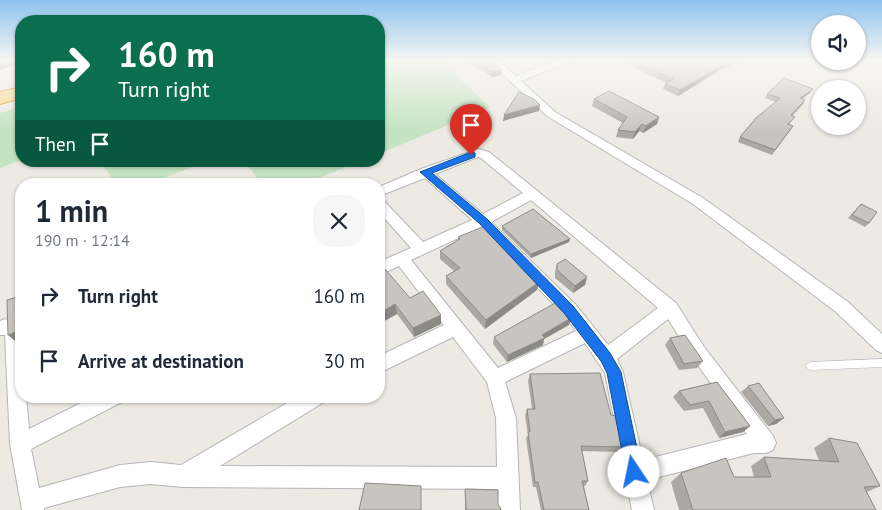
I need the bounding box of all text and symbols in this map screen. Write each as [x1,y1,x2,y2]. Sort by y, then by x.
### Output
map controls [811,15,866,135]
button: sound [811,15,866,70]
text: 160 m [118,31,215,77]
icon: right [35,35,100,100]
text: Turn right [118,75,210,103]
button: layers [811,80,866,135]
pin [450,104,492,155]
icon: arrive [457,111,485,139]
icon: arrive [86,130,114,158]
text: Then [35,132,76,156]
text: 1 min [35,191,108,230]
button: close [313,195,365,247]
text: 190 m · 12:14 [35,230,130,250]
icon: right [35,282,63,310]
text: Turn right [78,284,158,308]
text: 160 m [313,284,365,308]
icon: arrive [35,347,63,375]
text: Arrive at destination [78,349,244,373]
text: 30 m [324,349,365,373]
position arrow [607,445,659,497]

